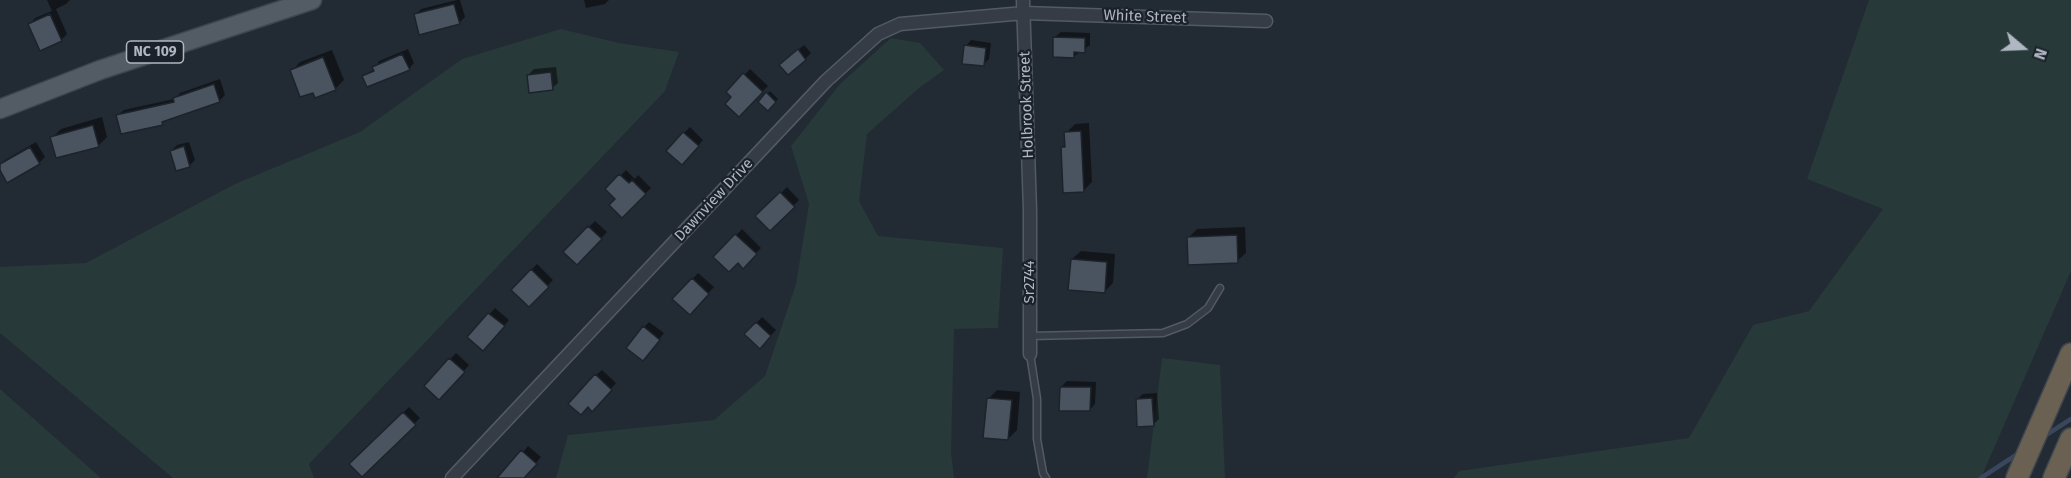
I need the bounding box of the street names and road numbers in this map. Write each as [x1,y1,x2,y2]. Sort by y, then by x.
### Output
street label: White Street [1103,7,1187,27]
road number: NC 109 [126,41,184,63]
street label: Holbrook Street [1016,51,1038,159]
street label: Dawnview Drive [671,155,757,245]
street label: Sr2744 [1021,260,1039,304]

